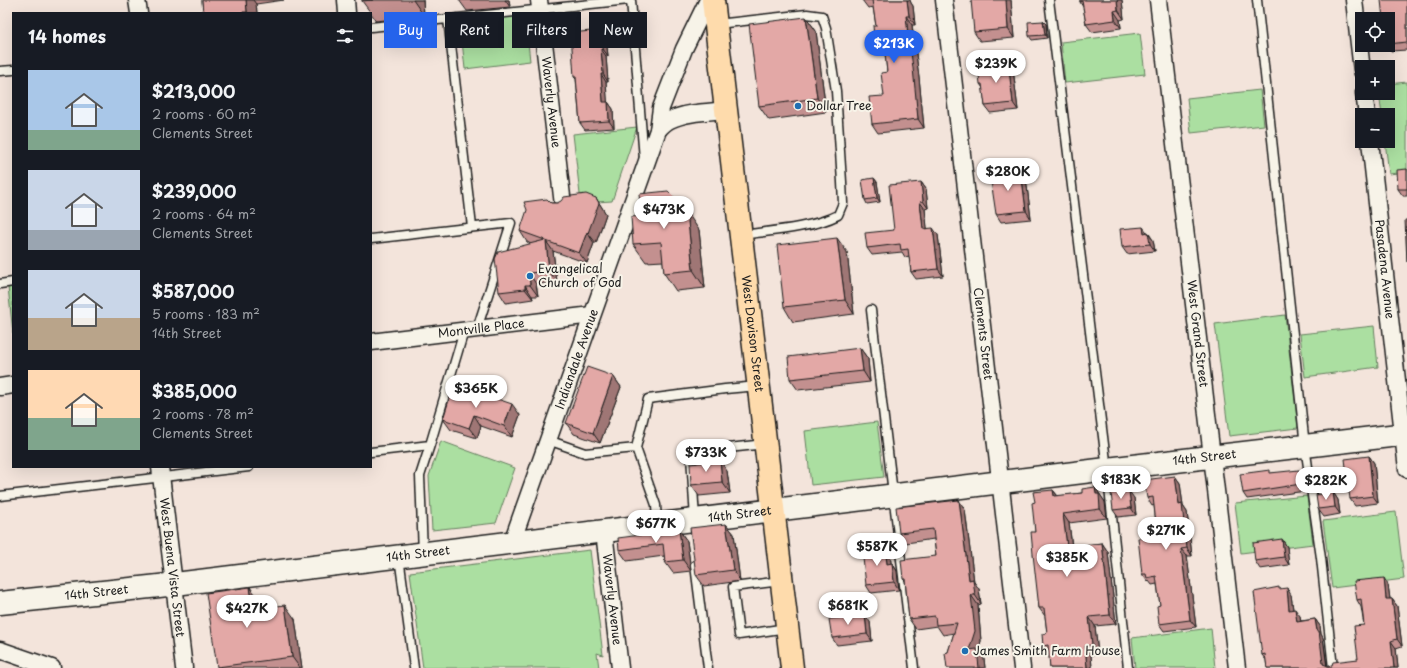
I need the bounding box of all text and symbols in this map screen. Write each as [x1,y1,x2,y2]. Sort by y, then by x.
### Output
chip: Buy [384,12,437,48]
chip: Rent [445,12,504,48]
chip: Filters [512,12,581,48]
chip: New [589,12,647,48]
map controls [1355,12,1395,148]
button: locate [1355,12,1395,52]
text: 14 homes [28,23,106,49]
icon: filters [334,25,356,47]
pin: $213K [866,30,922,64]
text: $213K [873,33,915,52]
pin: $239K [968,50,1024,84]
text: $239K [975,53,1017,72]
street label: Waverly Avenue [538,56,566,149]
button: + [1355,60,1395,100]
text: $213,000 [152,78,235,104]
icon: home [60,86,108,134]
place label: Dollar Tree [806,96,872,114]
marker: Dollar Tree [793,101,803,111]
text: 2 rooms · 60 m² [152,104,257,123]
button: − [1355,108,1395,148]
text: Clements Street [152,123,253,142]
pin: $280K [980,158,1036,192]
text: $280K [986,161,1030,180]
text: $239,000 [152,178,236,204]
icon: home [60,186,108,234]
pin: $473K [636,196,692,230]
text: $473K [643,199,685,218]
text: 2 rooms · 64 m² [152,204,256,223]
street label: Pasadena Avenue [1371,218,1400,320]
text: Clements Street [152,223,253,242]
place label: Evangelical Church of God [538,259,622,291]
marker: Evangelical Church of God [525,271,535,281]
street label: West Davison Street [738,274,769,393]
text: $587,000 [152,278,234,304]
street label: West Grand Street [1183,279,1214,388]
icon: home [60,286,108,334]
street label: Clements Street [970,286,998,381]
text: 5 rooms · 183 m² [152,304,260,323]
street label: Indiandale Avenue [550,306,602,411]
street label: Montville Place [437,313,525,342]
text: 14th Street [152,323,221,342]
pin: $365K [448,375,504,409]
text: $385,000 [152,378,237,404]
text: $365K [454,378,498,397]
icon: home [60,386,108,434]
text: 2 rooms · 78 m² [152,404,254,423]
text: Clements Street [152,423,253,442]
pin: $733K [678,439,734,473]
text: $733K [685,442,727,461]
street label: 14th Street [1171,444,1237,469]
pin: $183K [1093,466,1149,500]
pin: $282K [1298,467,1354,501]
text: $183K [1101,469,1141,488]
text: $282K [1304,470,1348,489]
street label: West Buena Vista Street [156,496,190,638]
street label: 14th Street [707,500,773,526]
pin: $677K [628,510,684,544]
text: $677K [636,513,676,532]
pin: $271K [1138,517,1194,551]
text: $271K [1147,520,1185,539]
pin: $587K [849,533,905,567]
text: $587K [856,536,898,555]
street label: 14th Street [385,540,451,566]
pin: $385K [1039,544,1095,578]
text: $385K [1046,547,1088,566]
street label: Waverly Avenue [599,553,627,646]
street label: 14th Street [64,579,129,604]
pin: $681K [820,592,876,626]
pin: $427K [219,595,275,629]
text: $681K [828,595,868,614]
text: $427K [226,598,268,617]
place label: James Smith Farm House [973,641,1121,659]
marker: James Smith Farm House [960,646,970,656]

